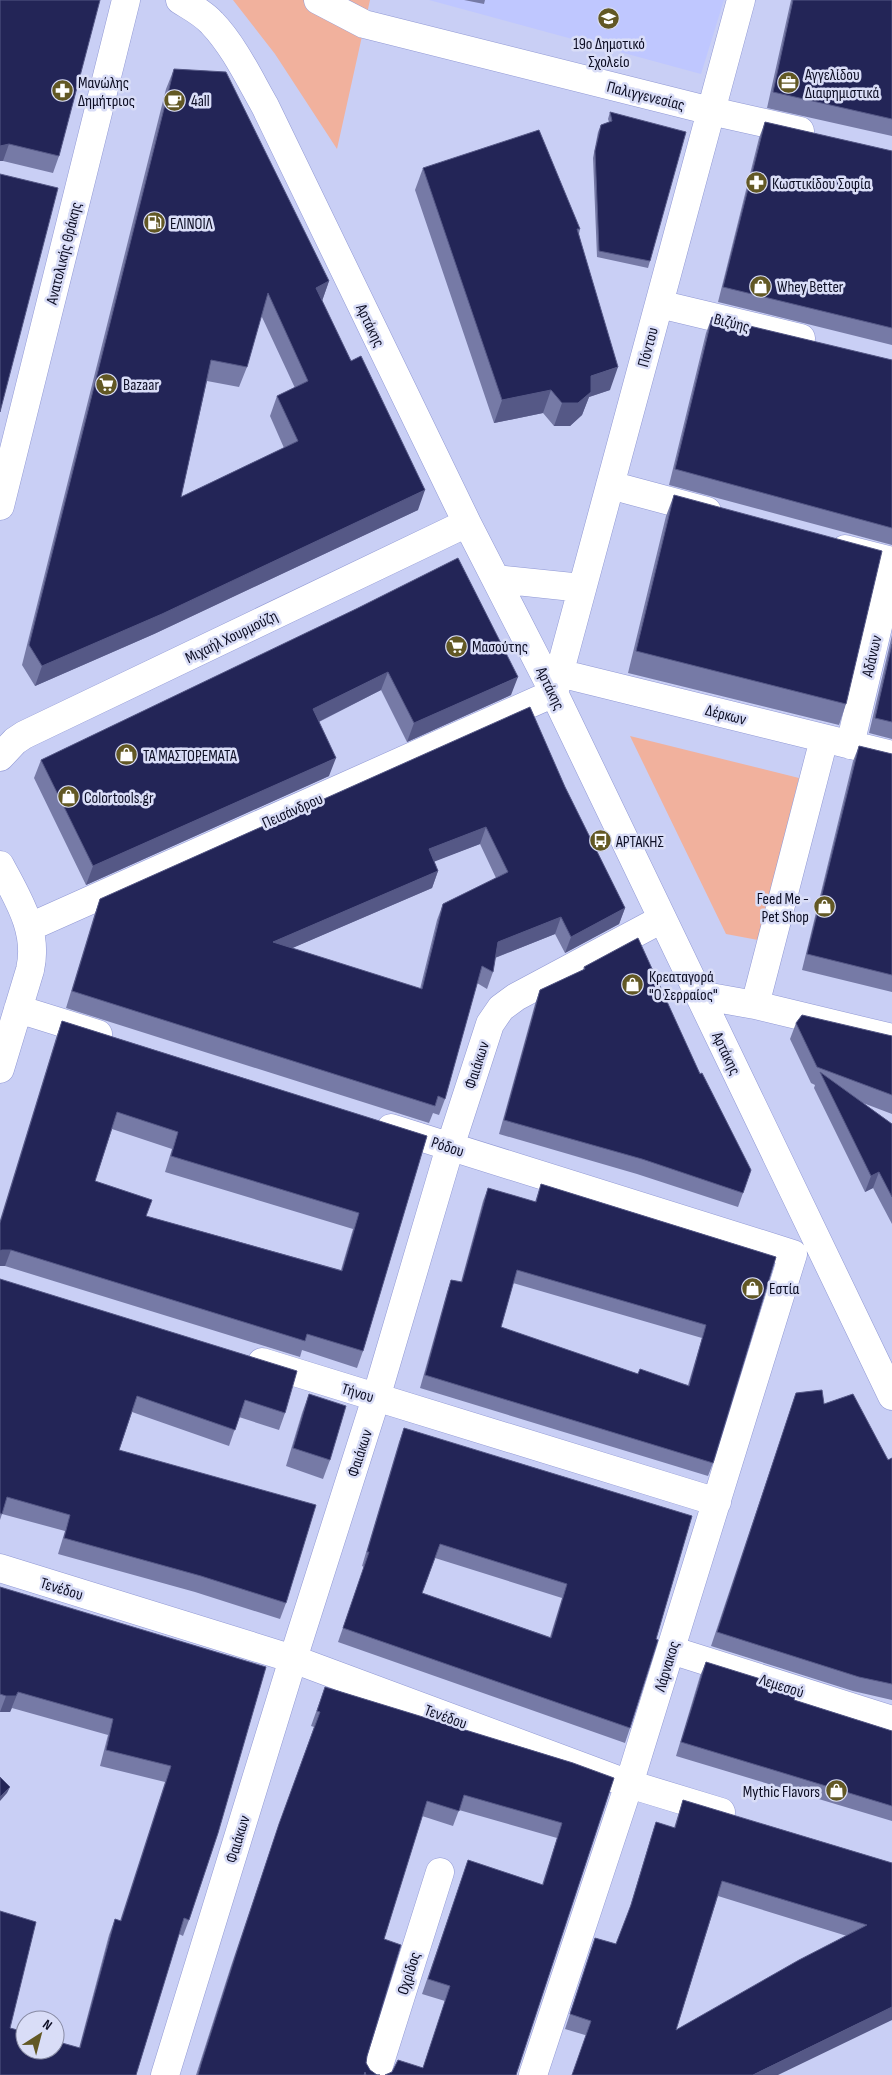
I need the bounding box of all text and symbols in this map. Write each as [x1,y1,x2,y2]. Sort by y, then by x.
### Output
school or university icon: 19ο Δημοτικό Σχολείο [597,7,621,31]
place label: 19ο Δημοτικό Σχολείο [573,35,645,72]
place label: Αγγελίδου Διαφημιστικά [804,66,879,103]
office icon: Αγγελίδου Διαφημιστικά [777,71,801,95]
place label: Μανώλης Δημήτριος [78,74,135,111]
street label: Παλιγγενεσίας [605,78,687,115]
pharmacy icon: Μανώλης Δημήτριος [50,79,74,103]
cafe icon: 4all [163,88,187,112]
place label: 4all [191,92,210,111]
pharmacy icon: Κωστικίδου Σοφία [744,171,768,195]
place label: Κωστικίδου Σοφία [772,175,871,194]
street label: Ανατολικής Θράκης [42,200,86,307]
fuel station icon: ΕΛΙΝΟΙΛ [142,211,166,235]
place label: ΕΛΙΝΟΙΛ [170,215,213,234]
shop icon: Whey Better [749,274,773,298]
place label: Whey Better [777,278,844,297]
street label: Αρτάκης [351,300,388,350]
street label: Βιζύης [712,310,752,337]
street label: Πόντου [634,325,663,369]
supermarket icon: Bazaar [95,372,119,396]
place label: Bazaar [123,376,159,395]
street label: Μιχαήλ Χουρμούζη [182,607,281,668]
supermarket icon: Μασούτης [444,634,468,658]
street label: Αδάνων [858,634,886,680]
place label: Μασούτης [472,638,528,657]
street label: Αρτάκης [531,663,568,713]
street label: Δέρκων [703,701,748,730]
shop icon: ΤΑ ΜΑΣΤΟΡΕΜΑΤΑ [115,743,139,767]
place label: ΤΑ ΜΑΣΤΟΡΕΜΑΤΑ [143,747,237,766]
shop icon: Colortools.gr [56,785,80,809]
place label: Colortools.gr [84,789,154,808]
street label: Πεισάνδρου [259,790,326,833]
bus stop icon: ΑΡΤΑΚΗΣ [588,829,612,853]
place label: ΑΡΤΑΚΗΣ [615,833,664,852]
place label: Feed Me - Pet Shop [757,890,809,927]
shop icon: Feed Me - Pet Shop [813,895,837,919]
place label: Κρεαταγορά "Ο Σερραίος" [649,968,718,1005]
shop icon: Κρεαταγορά "Ο Σερραίος" [621,973,645,997]
street label: Αρτάκης [707,1028,744,1078]
street label: Φαιάκων [461,1039,494,1092]
street label: Ρόδου [429,1133,466,1162]
shop icon: Εστία [741,1276,765,1300]
place label: Εστία [769,1280,799,1299]
street label: Τήνου [339,1380,376,1407]
street label: Φαιάκων [344,1427,377,1480]
street label: Τενέδου [38,1574,85,1605]
street label: Λάρνακος [650,1639,684,1695]
street label: Λεμεσού [756,1670,806,1703]
street label: Τενέδου [422,1701,469,1734]
shop icon: Mythic Flavors [824,1779,848,1803]
place label: Mythic Flavors [743,1783,820,1802]
street label: Φαιάκων [222,1813,255,1866]
street label: Οχρίδος [394,1950,425,1997]
north arrow [15,2010,65,2060]
text: N [39,2016,55,2034]

